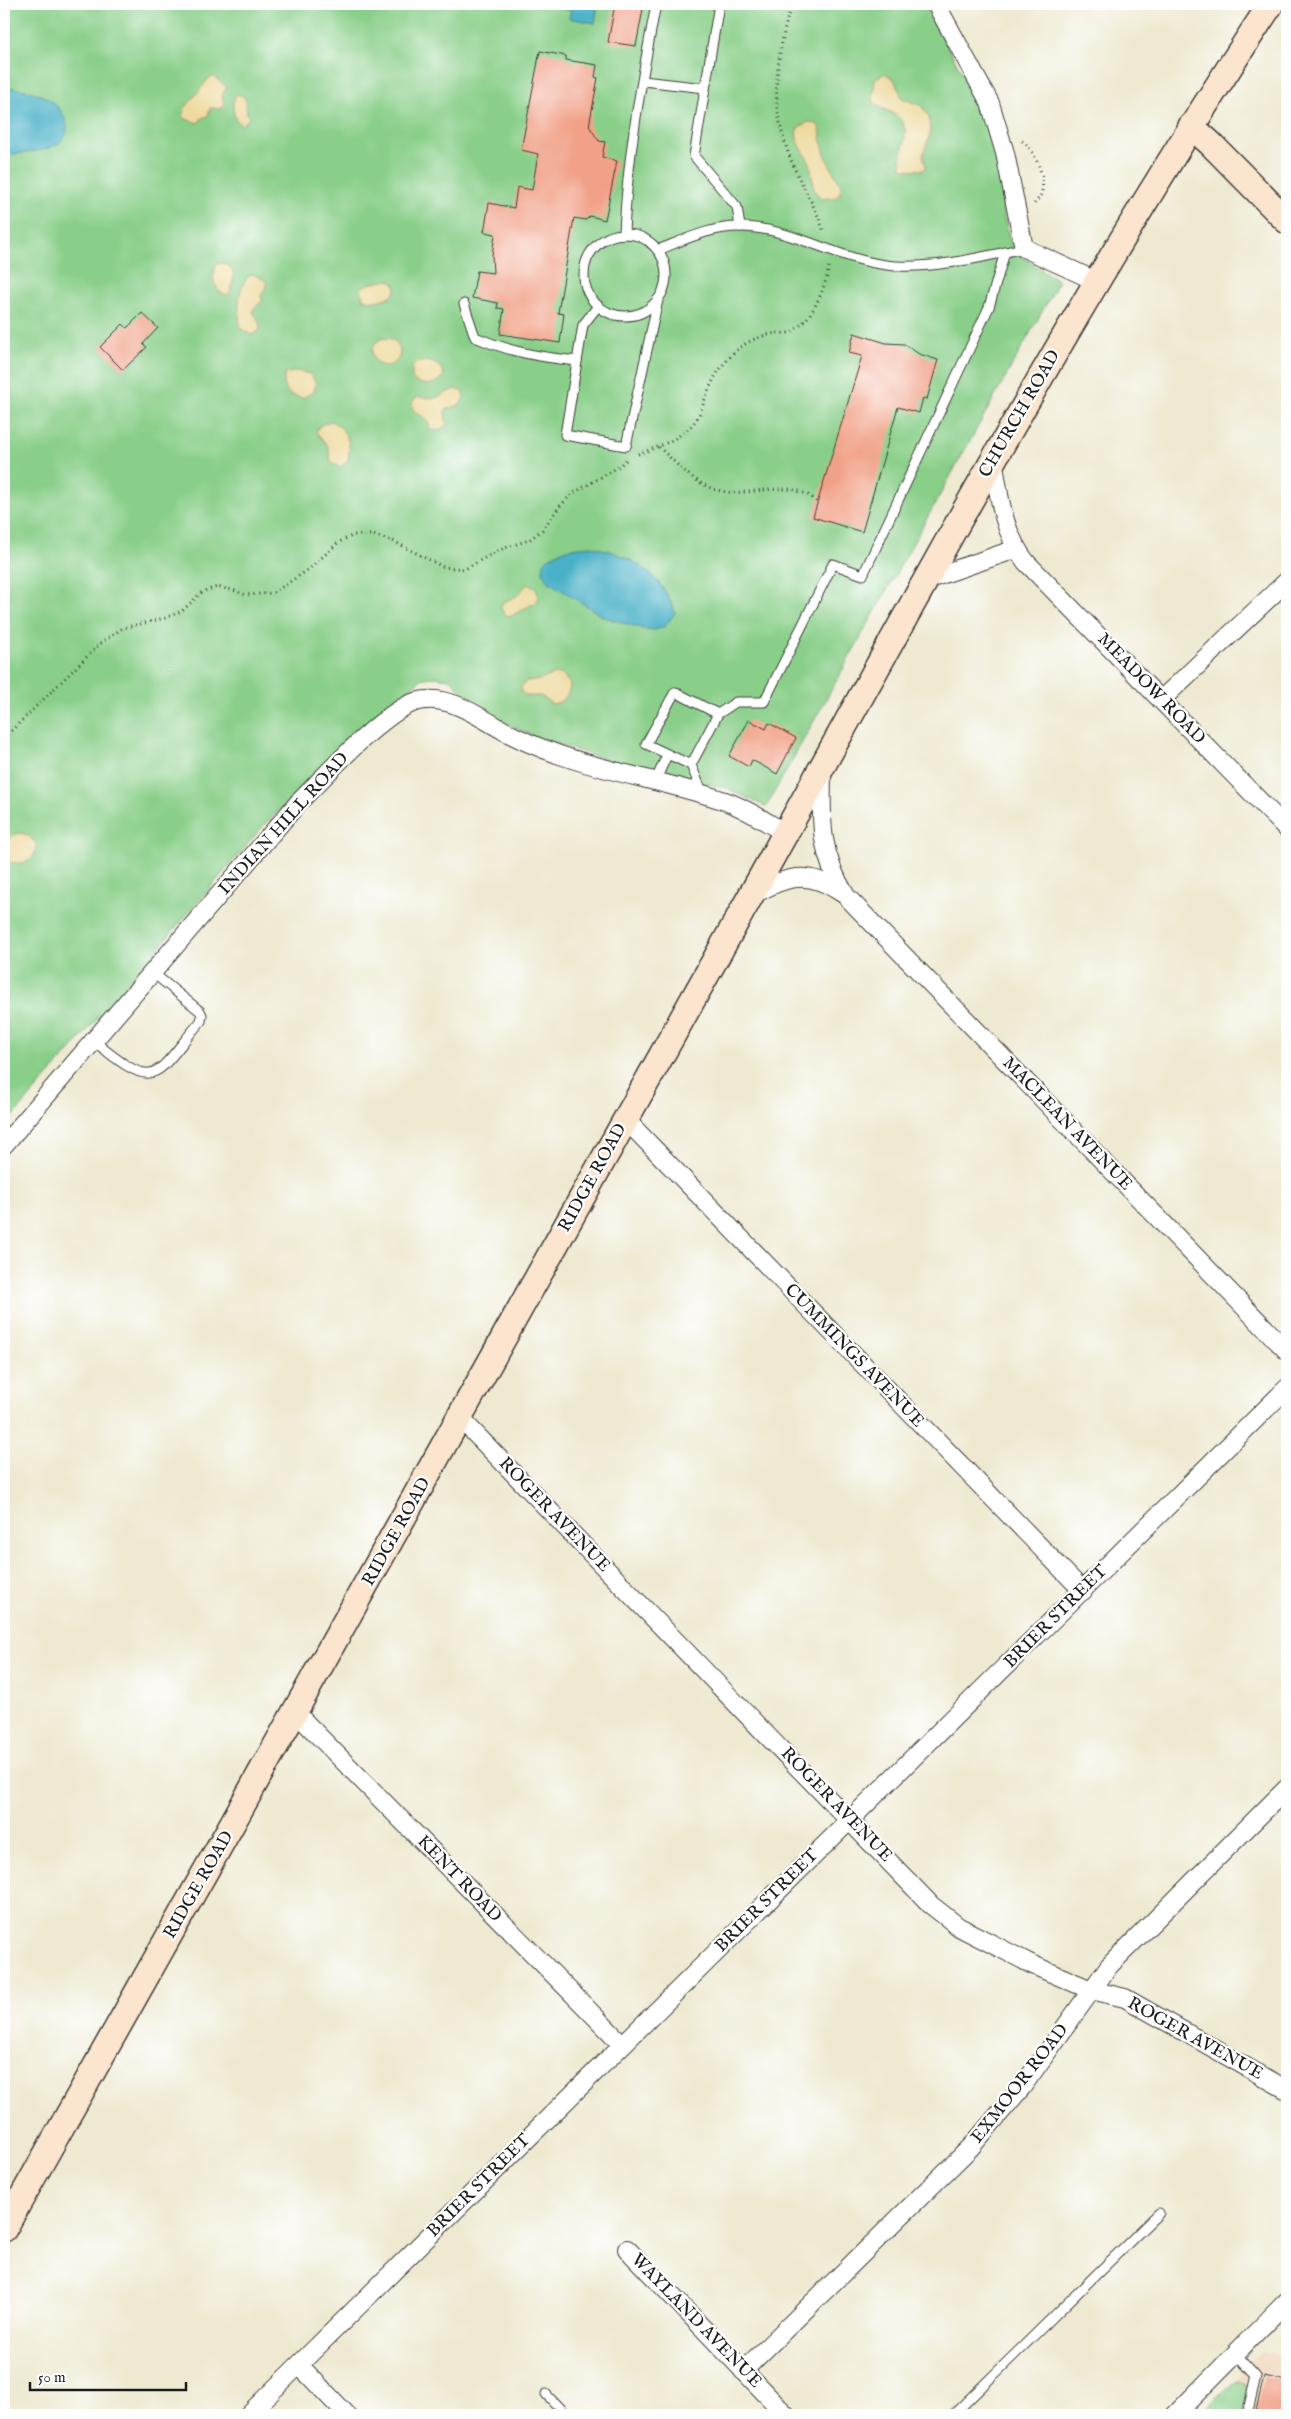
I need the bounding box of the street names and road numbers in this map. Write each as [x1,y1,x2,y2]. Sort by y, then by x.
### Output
street label: CHURCH ROAD [974,346,1066,482]
street label: MEADOW ROAD [1092,628,1210,750]
street label: INDIAN HILL ROAD [214,748,354,900]
street label: MACLEAN AVENUE [997,1052,1137,1196]
street label: RIDGE ROAD [554,1120,632,1236]
street label: CUMMINGS AVENUE [779,1279,929,1433]
street label: ROGER AVENUE [493,1453,615,1577]
street label: RIDGE ROAD [358,1474,436,1590]
street label: BRIER STREET [999,1560,1113,1674]
street label: ROGER AVENUE [775,1743,897,1867]
street label: RIDGE ROAD [159,1827,239,1943]
street label: KENT ROAD [412,1831,506,1927]
street label: BRIER STREET [710,1844,824,1958]
street label: ROGER AVENUE [1123,1992,1267,2086]
street label: EXMOOR ROAD [966,2020,1074,2148]
street label: BRIER STREET [422,2129,536,2243]
street label: WAYLAND AVENUE [626,2249,766,2393]

